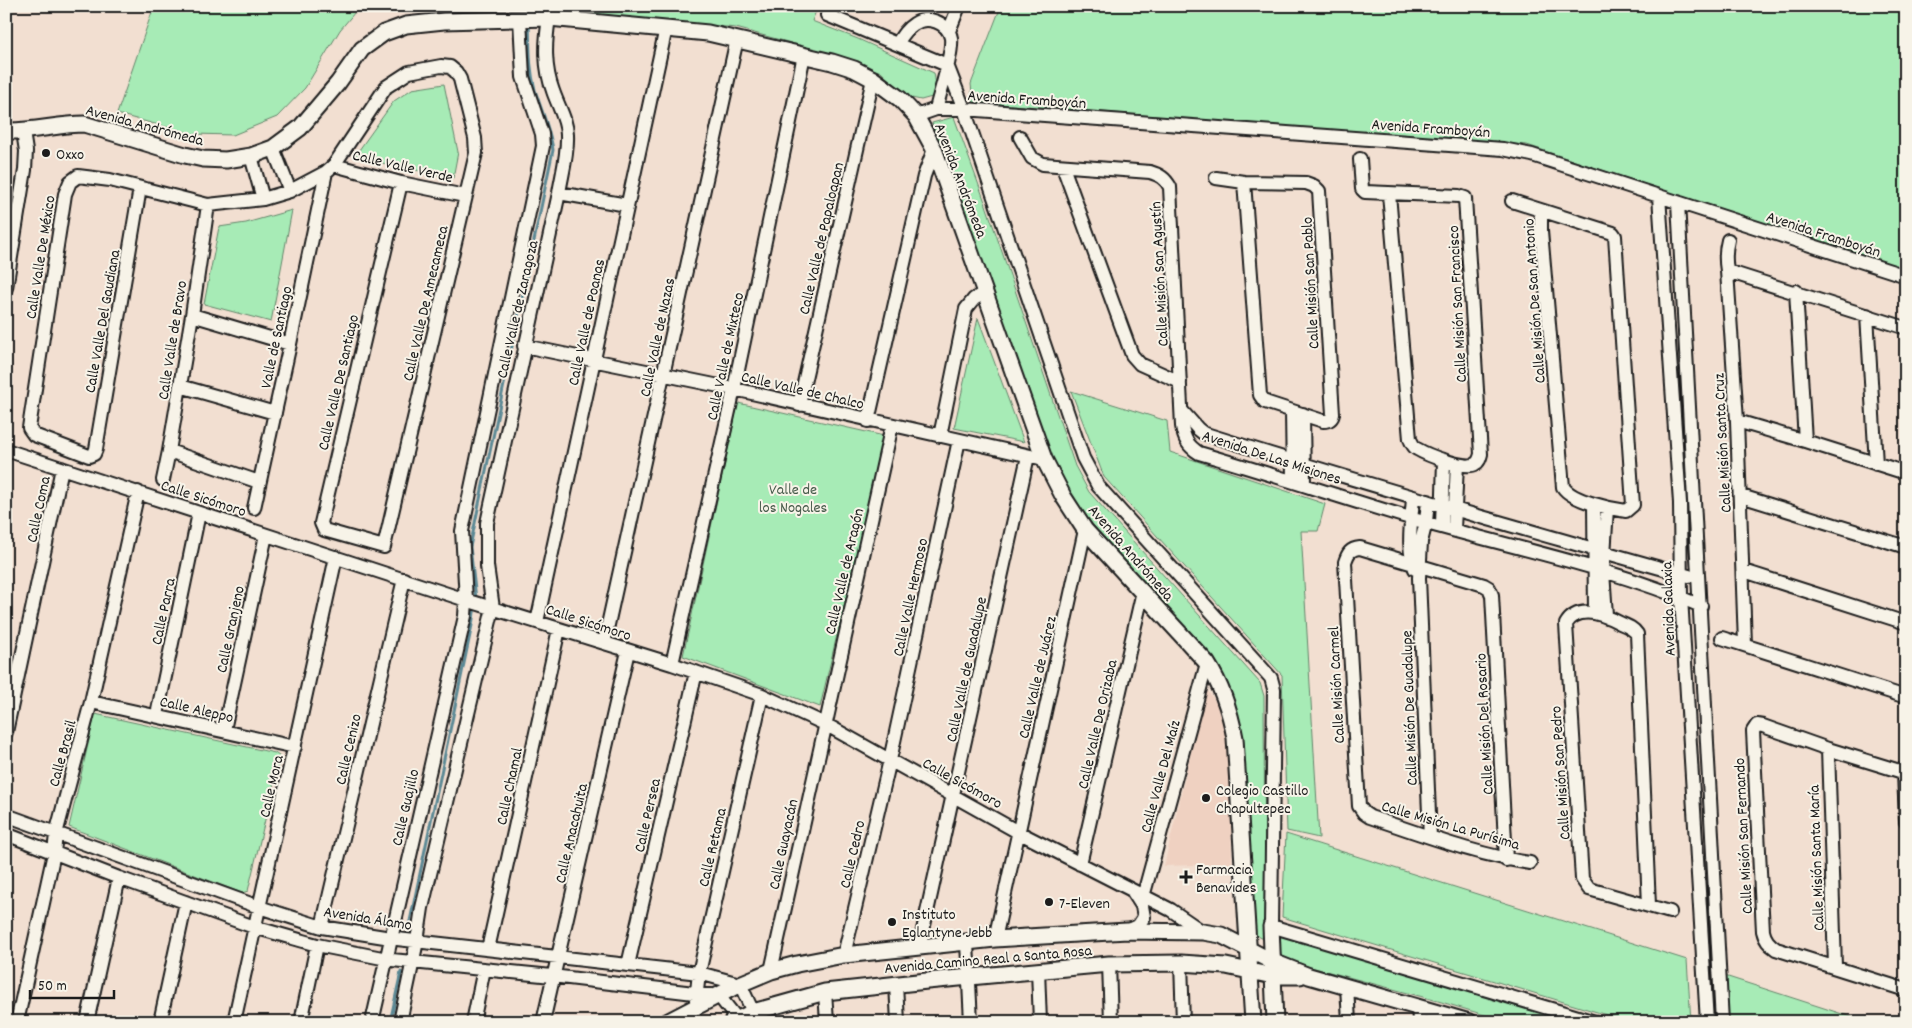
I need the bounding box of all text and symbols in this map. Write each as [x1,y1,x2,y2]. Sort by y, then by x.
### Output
street label: Avenida Framboyán [967,85,1087,116]
street label: Avenida Andrómeda [83,100,206,153]
street label: Avenida Framboyán [1371,114,1491,145]
street label: Avenida Andrómeda [927,120,992,242]
place label: Oxxo [56,144,84,167]
street label: Calle Valle Verde [350,145,455,190]
marker: Oxxo [40,147,52,159]
street label: Calle Valle de Papaloapan [794,160,851,317]
street label: Calle Valle De México [20,194,63,321]
street label: Calle Misión San Agustín [1145,201,1176,347]
street label: Avenida Framboyán [1763,206,1883,265]
street label: Calle Misión San Pablo [1297,216,1326,349]
street label: Calle Misión De San Antonio [1518,218,1553,384]
street label: Calle Valle De Amecameca [397,223,456,384]
street label: Calle Misión San Francisco [1443,225,1474,383]
street label: Calle Valle de Zaragoza [491,238,546,381]
street label: Calle Valle Del Gaudiana [80,247,127,395]
street label: Calle Valle de Poanas [563,257,612,388]
street label: Calle Valle de Nazas [635,276,682,399]
street label: Calle Valle de Bravo [153,279,194,402]
street label: Valle de Santiago [255,284,300,391]
street label: Calle Valle de Mixteco [702,290,751,423]
street label: Calle Valle De Santiago [313,312,366,453]
street label: Calle Valle de Chalco [739,366,866,417]
street label: Calle Misión Santa Cruz [1708,373,1739,513]
street label: Avenida De Las Misiones [1199,425,1344,492]
street label: Calle Coma [21,474,58,545]
street label: Calle Sicómoro [158,475,249,524]
park label: Valle de los Nogales [759,479,827,520]
street label: Avenida Andrómeda [1082,500,1179,607]
street label: Calle Valle de Aragón [820,506,871,637]
street label: Calle Valle Hermoso [888,536,935,659]
street label: Avenida Galaxia [1656,561,1683,657]
street label: Calle Parra [146,575,183,647]
street label: Calle Granjeno [211,584,252,675]
street label: Calle Valle de Guadalupe [941,595,994,744]
street label: Calle Sicómoro [543,599,634,648]
street label: Calle Valle de Juárez [1013,614,1064,741]
street label: Calle Misión Carmel [1323,626,1352,744]
street label: Calle Misión De Guadalupe [1396,630,1425,786]
street label: Calle Misión Del Rosario [1470,652,1501,795]
street label: Calle Valle De Orizaba [1072,657,1125,792]
street label: Calle Aleppo [157,691,236,730]
street label: Calle Misión San Pedro [1545,705,1578,841]
street label: Calle Cenizo [330,712,369,787]
street label: Calle Brasil [43,718,83,790]
street label: Calle Valle Del Maíz [1135,718,1188,836]
street label: Calle Chamal [491,745,530,827]
street label: Calle Mora [254,752,291,820]
street label: Calle Sicómoro [918,753,1006,816]
street label: Calle Misión San Fernando [1729,757,1760,915]
street label: Calle Guajillo [386,767,426,848]
street label: Calle Persea [629,776,668,855]
place label: Colegio Castillo Chapultepec [1216,780,1308,821]
street label: Calle Anacahuita [550,781,595,886]
street label: Calle Misión Santa María [1803,784,1832,931]
marker: Colegio Castillo Chapultepec [1200,792,1212,804]
street label: Calle Misión La Purísima [1379,796,1523,857]
street label: Calle Guayacán [764,797,805,892]
street label: Calle Retama [693,805,734,889]
street label: Calle Cedro [834,818,872,891]
place label: Farmacia Benavides [1196,859,1257,900]
marker: Farmacia Benavides [1180,871,1192,883]
place label: 7-Eleven [1059,893,1110,916]
marker: 7-Eleven [1043,896,1055,908]
street label: Avenida Álamo [322,901,413,938]
place label: Instituto Eglantyne Jebb [902,904,992,945]
marker: Instituto Eglantyne Jebb [886,916,898,928]
street label: Avenida Camino Real a Santa Rosa [884,940,1093,981]
scale bar [30,968,114,1000]
text: 50 m [38,976,67,998]

